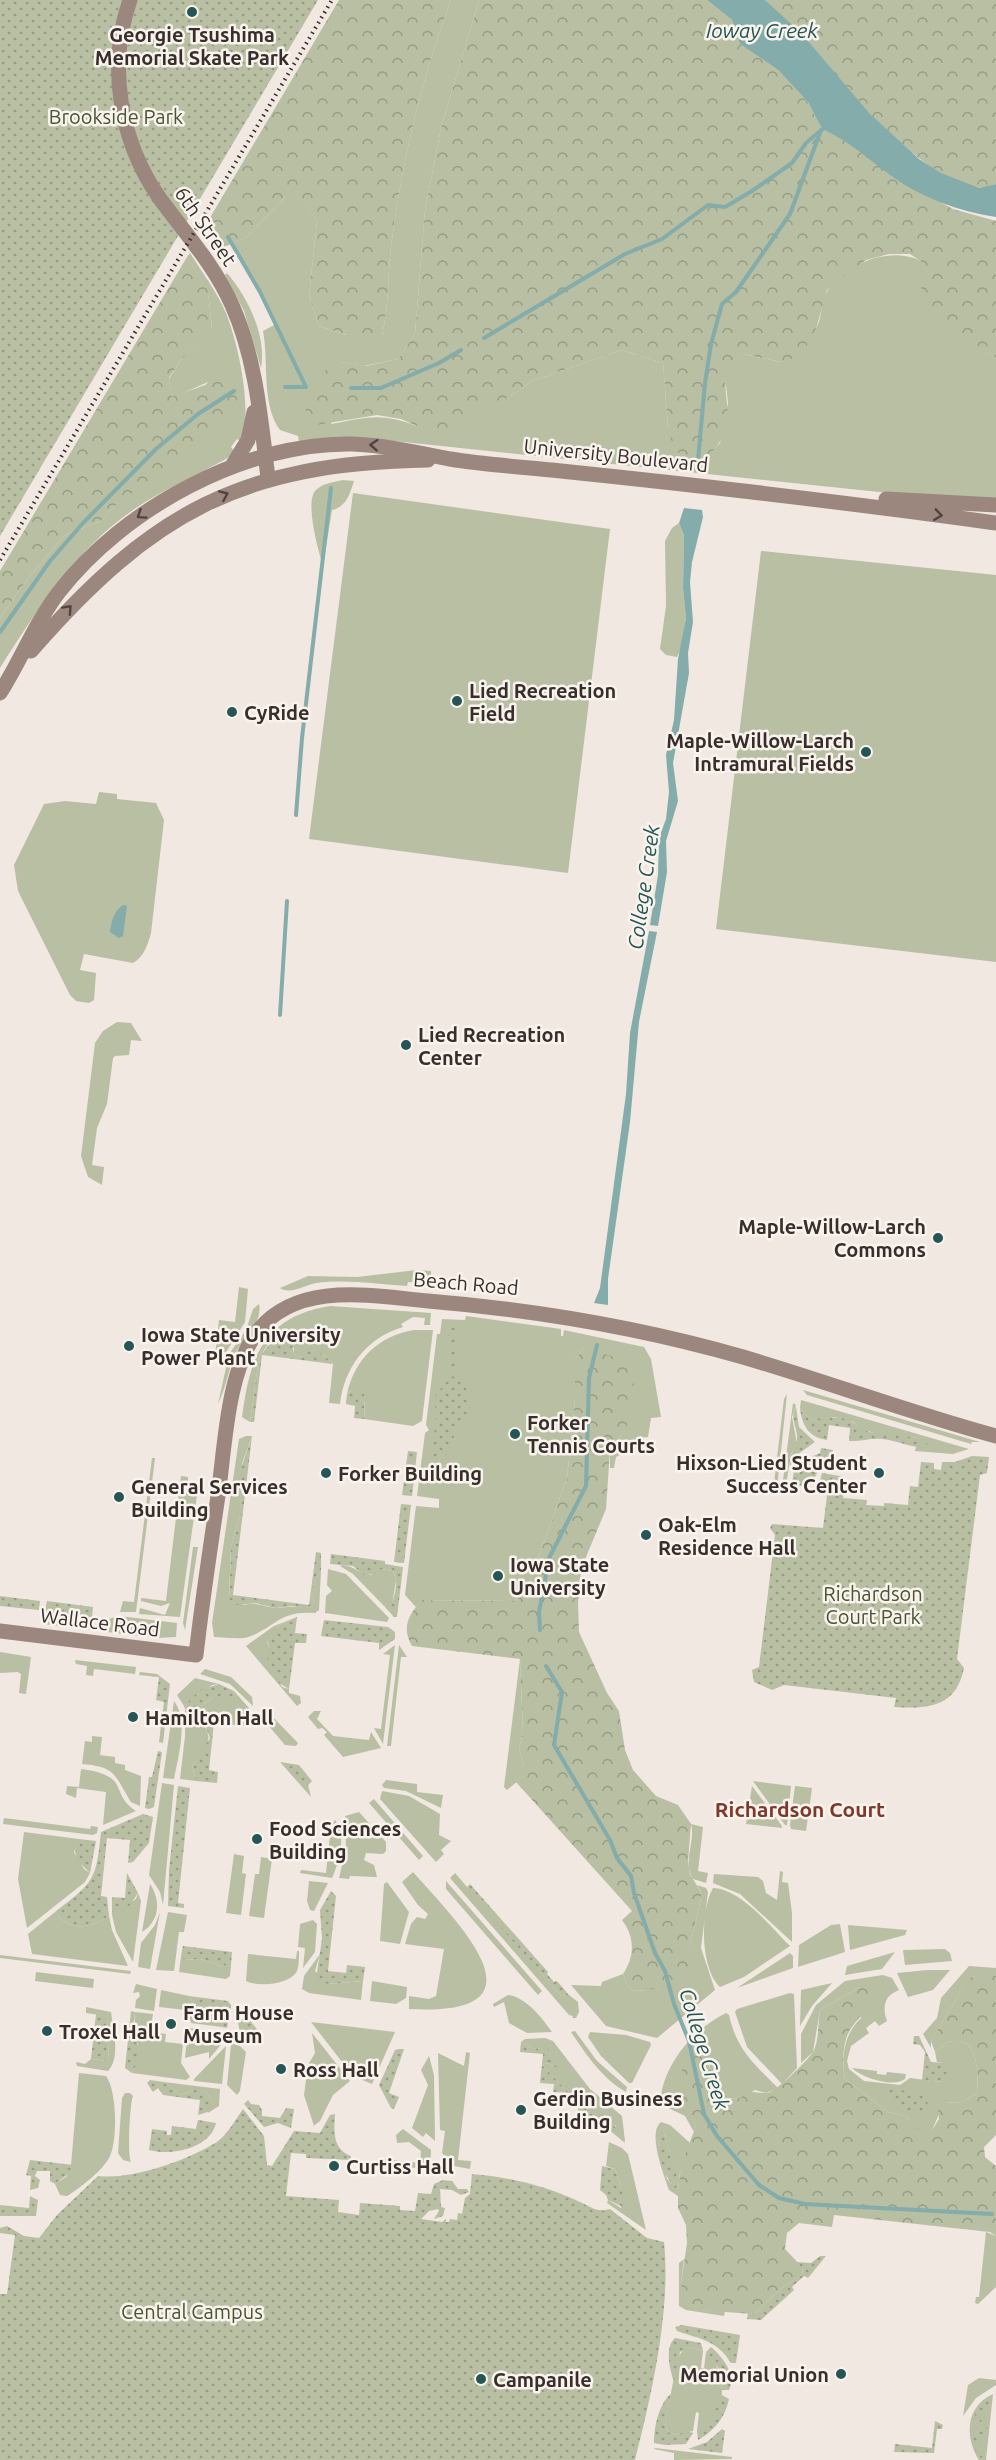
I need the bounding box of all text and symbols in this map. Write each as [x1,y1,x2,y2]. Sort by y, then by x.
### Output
marker: Georgie Tsushima Memorial Skate Park [185,5,199,19]
water label: Ioway Creek [706,18,818,42]
place label: Georgie Tsushima Memorial Skate Park [95,23,289,69]
park label: Brookside Park [49,105,183,128]
street label: 6th Street [170,182,242,270]
street label: University Boulevard [523,434,709,476]
one-way arrow [369,439,378,452]
one-way arrow [218,490,229,502]
one-way arrow [137,508,148,519]
one-way arrow [933,508,942,521]
one-way arrow [61,605,72,616]
place label: Lied Recreation Field [469,679,616,725]
marker: Lied Recreation Field [450,694,464,708]
place label: CyRide [244,701,310,724]
marker: CyRide [225,705,239,719]
place label: Maple-Willow-Larch Intramural Fields [666,729,854,775]
marker: Maple-Willow-Larch Intramural Fields [859,745,873,759]
water label: College Creek [622,823,664,951]
place label: Lied Recreation Center [418,1023,565,1069]
marker: Lied Recreation Center [399,1038,413,1052]
place label: Maple-Willow-Larch Commons [738,1215,926,1261]
marker: Maple-Willow-Larch Commons [931,1231,945,1245]
street label: Beach Road [412,1267,520,1299]
place label: Iowa State University Power Plant [141,1323,341,1369]
marker: Iowa State University Power Plant [122,1339,136,1353]
place label: Forker Tennis Courts [527,1411,655,1457]
marker: Forker Tennis Courts [508,1427,522,1441]
place label: Hixson-Lied Student Success Center [676,1451,868,1497]
place label: Forker Building [338,1462,482,1485]
marker: Forker Building [319,1466,333,1480]
marker: Hixson-Lied Student Success Center [872,1466,886,1480]
place label: General Services Building [131,1475,288,1521]
marker: General Services Building [112,1490,126,1504]
place label: Oak-Elm Residence Hall [658,1513,796,1559]
marker: Oak-Elm Residence Hall [639,1528,653,1542]
place label: Iowa State University [510,1553,609,1599]
marker: Iowa State University [491,1569,505,1583]
park label: Richardson Court Park [823,1582,923,1628]
street label: Wallace Road [39,1603,161,1641]
place label: Hamilton Hall [145,1706,274,1729]
marker: Hamilton Hall [126,1710,140,1724]
district label: Richardson Court [715,1797,885,1821]
place label: Food Sciences Building [269,1817,401,1863]
marker: Food Sciences Building [250,1832,264,1846]
water label: College Creek [675,1985,735,2113]
place label: Farm House Museum [183,2001,294,2047]
marker: Farm House Museum [164,2017,178,2031]
place label: Troxel Hall [59,2020,160,2043]
marker: Troxel Hall [40,2024,54,2038]
place label: Ross Hall [293,2058,379,2081]
marker: Ross Hall [274,2062,288,2076]
place label: Gerdin Business Building [533,2087,682,2133]
marker: Gerdin Business Building [514,2103,528,2117]
place label: Curtiss Hall [346,2155,454,2178]
marker: Curtiss Hall [327,2159,341,2173]
park label: Central Campus [121,2300,263,2323]
place label: Memorial Union [680,2363,829,2386]
marker: Memorial Union [834,2367,848,2381]
place label: Campanile [493,2368,592,2391]
marker: Campanile [474,2372,488,2386]

